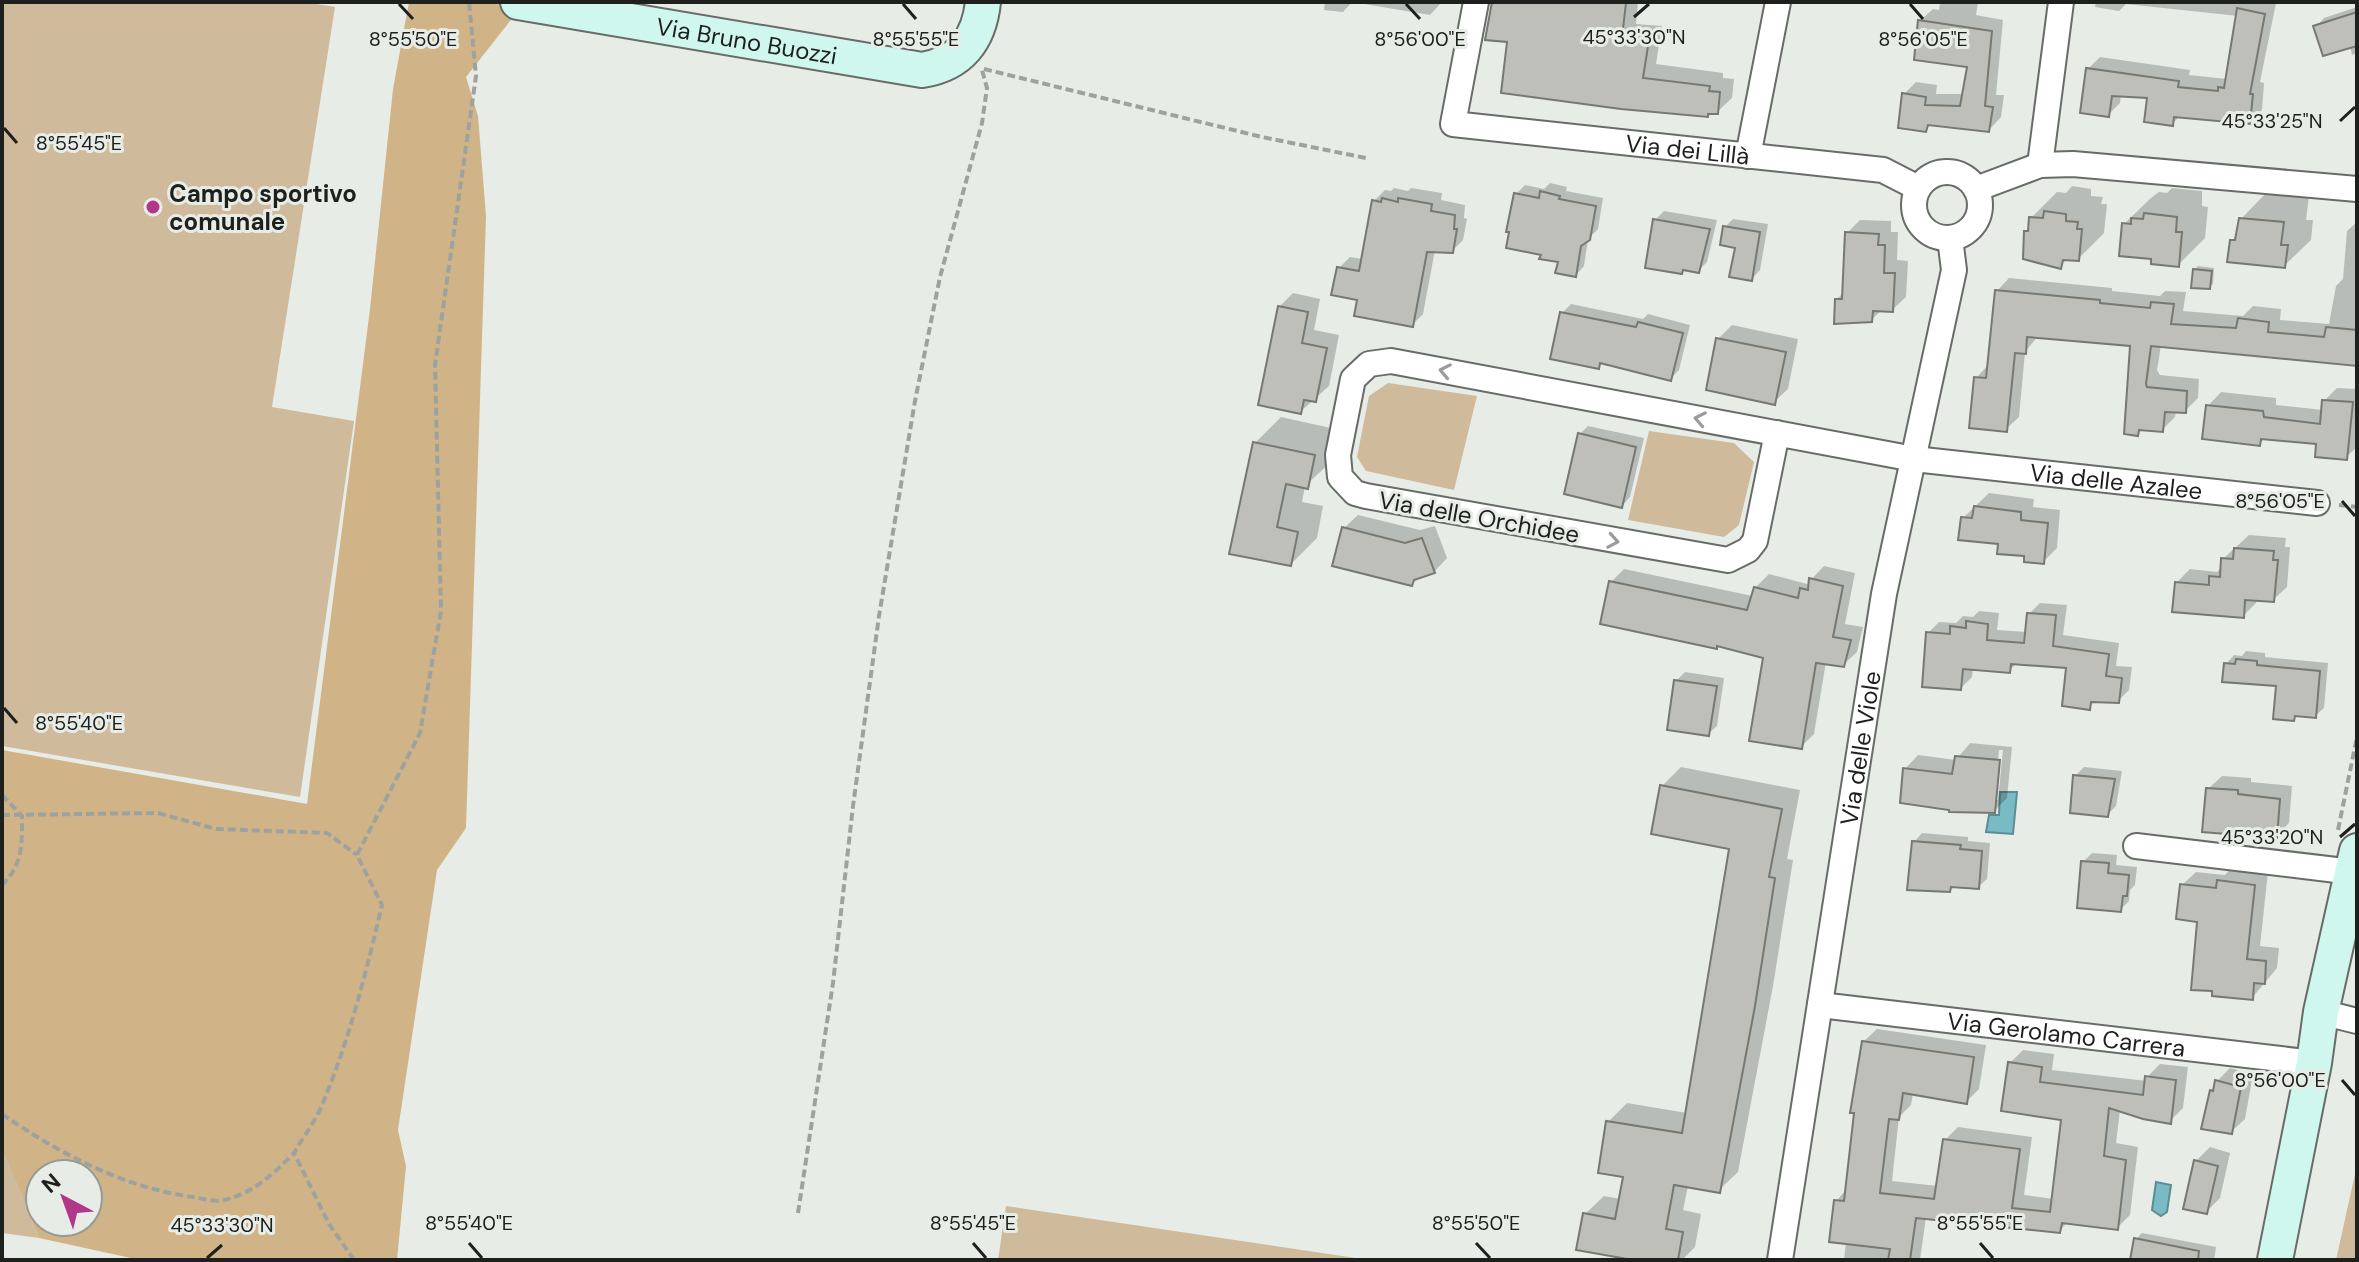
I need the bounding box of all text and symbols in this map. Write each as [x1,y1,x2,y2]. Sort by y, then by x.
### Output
street label: Via Bruno Buozzi [654,10,840,71]
text: 45°33'30"N [1582,24,1686,50]
text: 8°55'50"E [369,26,457,52]
text: 8°55'55"E [873,26,959,52]
text: 8°56'00"E [1374,26,1466,52]
text: 8°56'05"E [1878,26,1968,52]
text: 45°33'25"N [2221,108,2323,134]
street label: Via dei Lillà [1624,127,1751,171]
text: 8°55'45"E [36,130,122,156]
place label: Campo sportivo comunale [169,178,357,237]
marker: Campo sportivo comunale [144,198,162,216]
one-way arrow [1439,363,1452,380]
one-way arrow [1694,411,1707,428]
street label: Via delle Azalee [2028,456,2204,506]
street label: Via delle Orchidee [1376,484,1582,550]
text: 8°56'05"E [2235,488,2325,514]
one-way arrow [1607,531,1620,548]
street label: Via delle Viole [1833,669,1887,828]
text: 8°55'40"E [35,710,123,736]
text: 45°33'20"N [2221,824,2323,850]
street label: Via Gerolamo Carrera [1946,1005,2187,1063]
text: 8°56'00"E [2234,1067,2326,1093]
north arrow [24,1158,104,1238]
text: N [36,1167,67,1199]
text: 8°55'40"E [425,1210,513,1236]
text: 8°55'45"E [930,1210,1016,1236]
text: 8°55'50"E [1432,1210,1520,1236]
text: 8°55'55"E [1937,1210,2023,1236]
text: 45°33'30"N [170,1212,274,1238]

